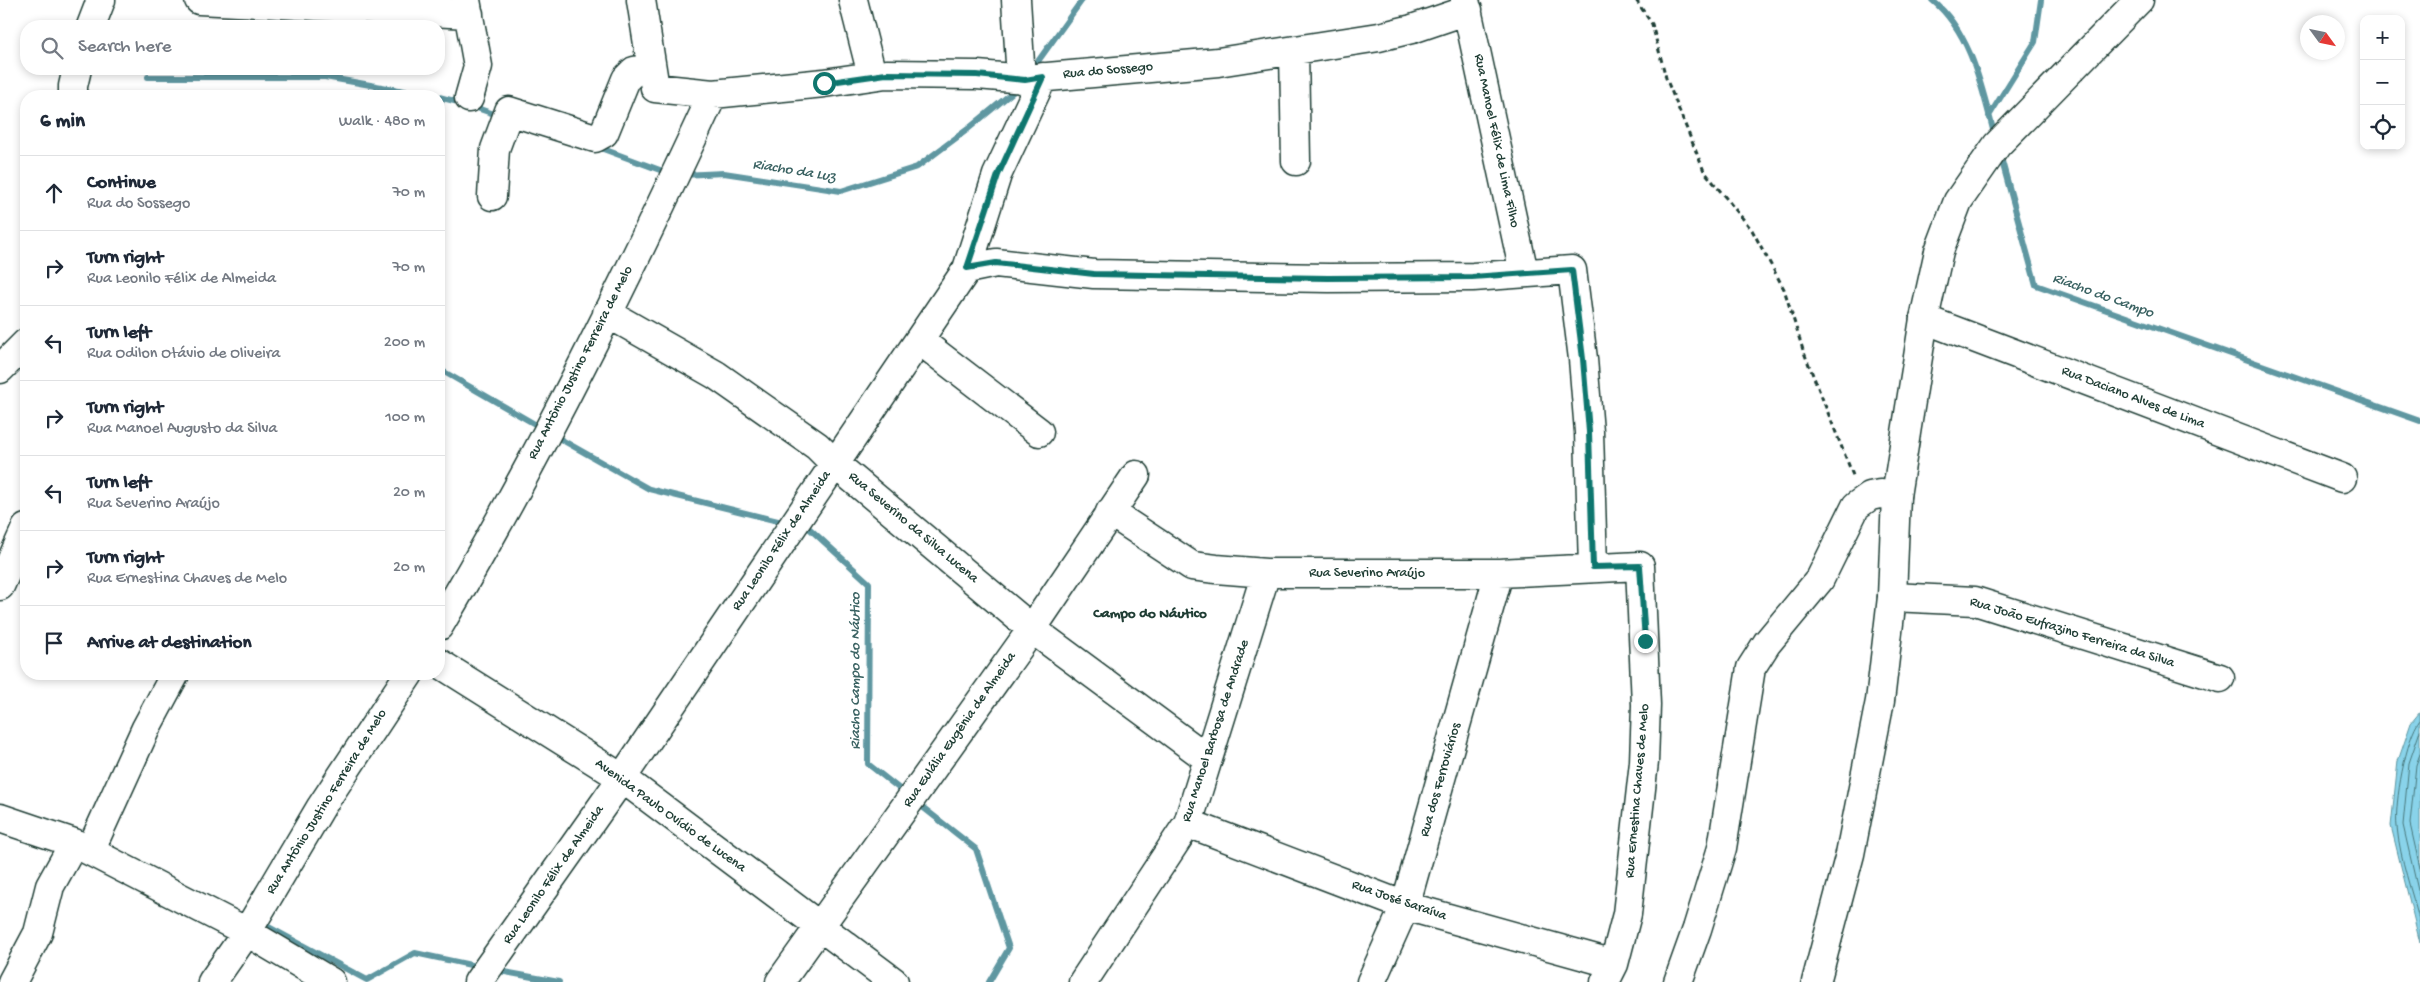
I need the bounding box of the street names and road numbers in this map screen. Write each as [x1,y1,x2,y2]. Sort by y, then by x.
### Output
street label: Rua Manoel Félix de Lima Filho [1469,53,1523,229]
street label: Rua do Sossego [1062,59,1154,83]
street label: Rua Antônio Justino Ferreira de Melo [525,263,637,463]
street label: Rua Daciano Alves de Lima [2059,363,2208,434]
street label: Rua Leonilo Félix de Almeida [729,467,836,614]
street label: Rua Severino da Silva Lucena [844,469,982,588]
street label: Rua Severino Araújo [1309,565,1425,582]
street label: Rua João Eufrazino Ferreira da Silva [1968,594,2178,673]
street label: Rua Manoel Barbosa de Andrade [1178,637,1254,824]
street label: Rua Eulália Eugênia de Almeida [900,648,1021,811]
street label: Rua Ernestina Chaves de Melo [1622,703,1654,879]
street label: Rua Antônio Justino Ferreira de Melo [263,706,391,898]
street label: Rua dos Ferroviários [1417,720,1466,839]
street label: Avenida Paulo Ovídio de Lucena [591,755,750,877]
street label: Rua Leonilo Félix de Almeida [500,801,609,948]
street label: Rua José Saraíva [1349,877,1450,926]

